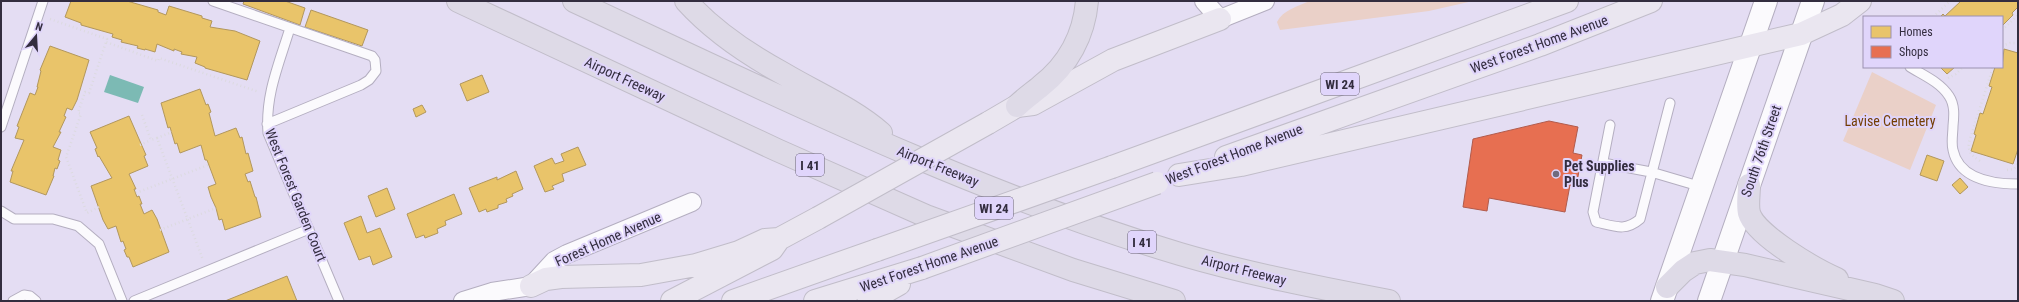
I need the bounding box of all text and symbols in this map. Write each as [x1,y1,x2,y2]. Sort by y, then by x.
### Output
street label: West Forest Home Avenue [1468,12,1610,76]
north arrow [16,16,56,56]
legend [1863,16,2003,68]
text: N [34,20,44,34]
text: Homes [1899,25,1933,39]
text: Shops [1899,45,1928,59]
street label: Airport Freeway [582,53,668,105]
road number: WI 24 [1321,73,1359,95]
street label: South 76th Street [1738,103,1784,199]
park label: Lavise Cemetery [1844,113,1936,129]
street label: West Forest Home Avenue [1163,120,1305,187]
street label: West Forest Garden Court [262,126,330,264]
street label: Airport Freeway [895,142,981,190]
road number: I 41 [796,154,824,176]
place label: Pet Supplies Plus [1564,158,1635,190]
marker: Pet Supplies Plus [1551,169,1561,179]
road number: WI 24 [975,197,1013,219]
street label: Forest Home Avenue [552,208,664,270]
road number: I 41 [1128,231,1156,253]
street label: West Forest Home Avenue [858,233,1001,295]
street label: Airport Freeway [1200,252,1288,288]

